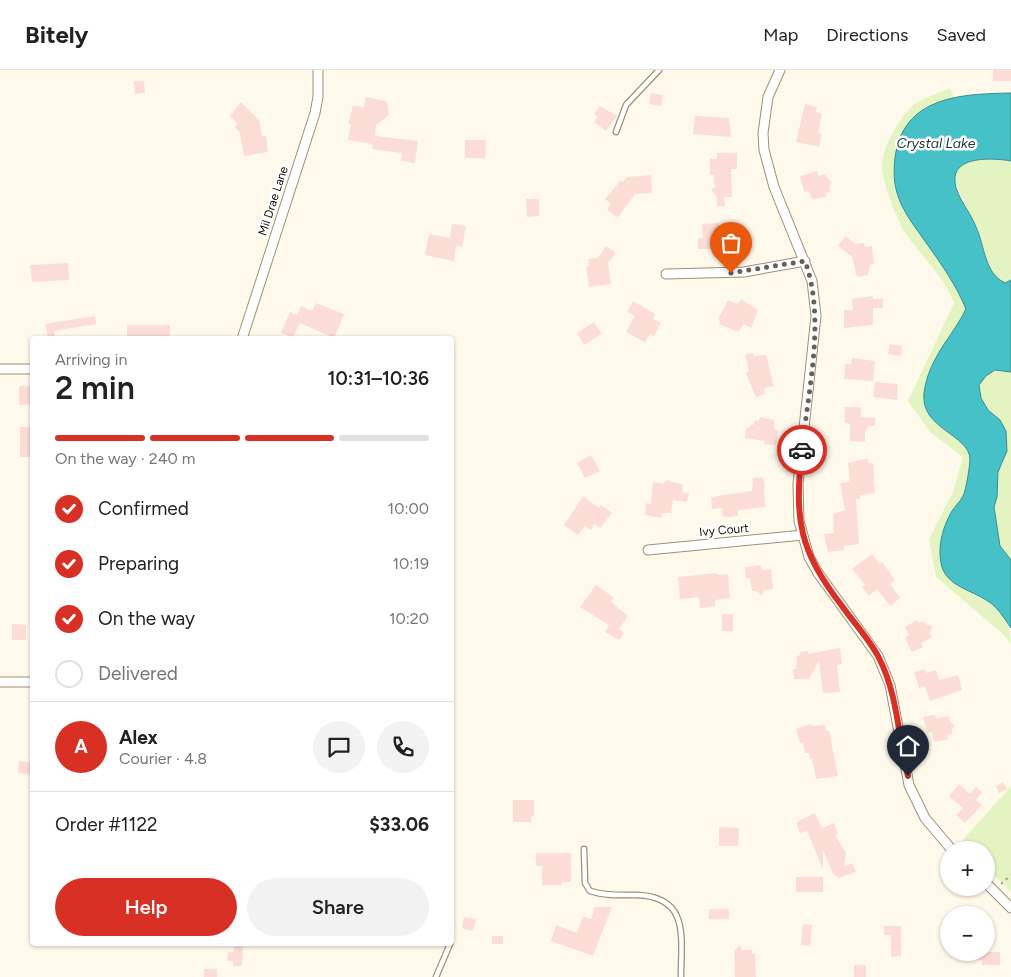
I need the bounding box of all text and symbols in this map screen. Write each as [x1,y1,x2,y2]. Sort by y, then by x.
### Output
text: Bitely [25,20,88,49]
text: Map [763,24,798,46]
text: Directions [826,24,908,46]
text: Saved [936,24,986,46]
water label: Crystal Lake [897,135,976,152]
street label: Mil Drae Lane [255,164,291,237]
pin [710,222,752,273]
icon: bag [717,229,745,257]
text: Arriving in [55,350,127,369]
text: 10:31–10:36 [328,367,429,390]
text: 2 min [55,369,135,407]
courier [777,425,827,475]
icon: car [788,436,816,464]
text: On the way · 240 m [55,449,195,468]
icon: check [55,495,83,523]
text: Confirmed [98,497,189,520]
text: 10:00 [388,499,429,518]
street label: Ivy Court [699,521,750,539]
icon: check [55,550,83,578]
text: Preparing [98,552,179,575]
text: 10:19 [392,554,429,573]
icon: check [55,605,83,633]
text: On the way [98,607,195,630]
text: 10:20 [389,609,429,628]
text: Delivered [98,662,178,685]
button: chat [313,721,365,773]
button: phone [377,721,429,773]
pin [887,725,929,776]
text: Alex [119,726,158,749]
icon: home [894,732,922,760]
text: A [74,735,88,758]
text: Courier · 4.8 [119,749,207,768]
text: Order #1122 [55,813,158,836]
text: $33.06 [369,813,429,836]
map controls [940,841,995,961]
button: + [940,841,995,896]
button: Help [55,878,237,936]
button: Share [247,878,429,936]
button: − [940,906,995,961]

